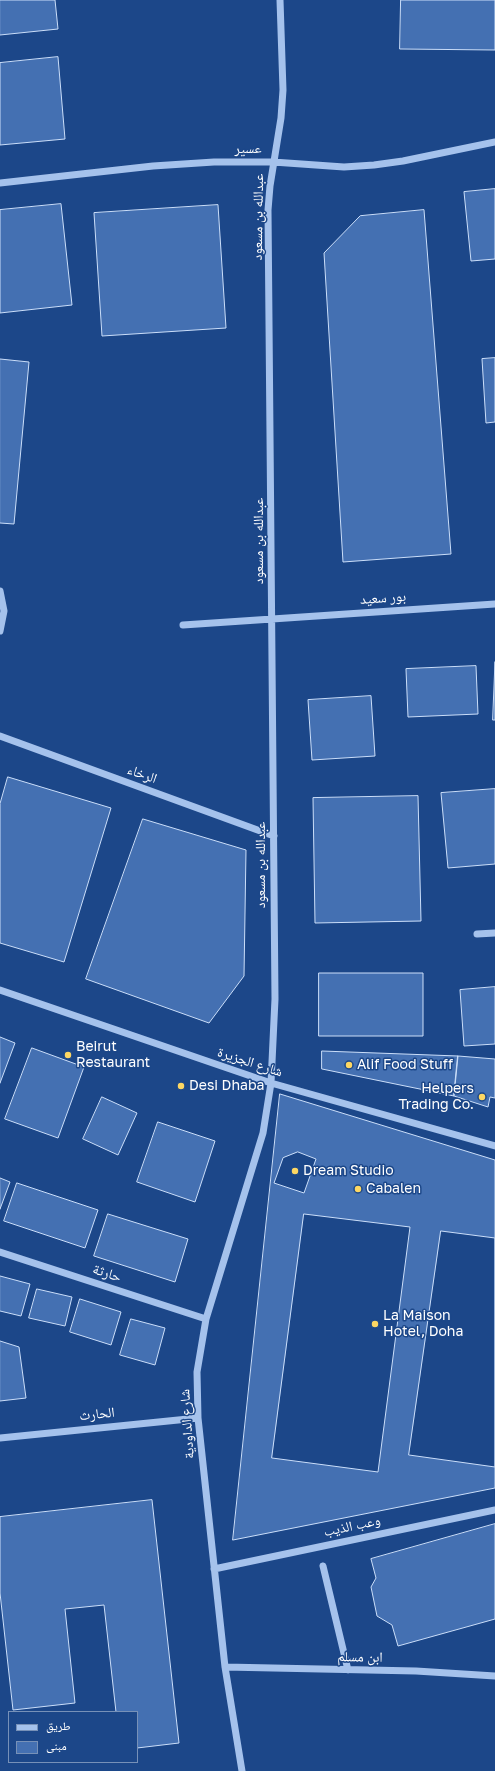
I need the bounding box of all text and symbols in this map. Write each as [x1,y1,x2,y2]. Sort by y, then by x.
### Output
street label: عسير [234,141,262,157]
street label: عبدالله بن مسعود [249,174,267,260]
street label: عبدالله بن مسعود [251,498,267,584]
street label: بور سعيد [359,588,407,608]
street label: الرخاء [125,761,159,787]
street label: عبدالله بن مسعود [253,822,269,908]
place label: Beirut Restaurant [76,1039,150,1072]
street label: شارع الجزيرة [215,1044,285,1080]
marker: Beirut Restaurant [63,1050,73,1060]
place label: Alif Food Stuff [357,1057,453,1073]
marker: Alif Food Stuff [344,1060,354,1070]
place label: Desi Dhaba [189,1078,264,1094]
marker: Desi Dhaba [176,1081,186,1091]
place label: Helpers Trading Co. [398,1081,474,1114]
marker: Helpers Trading Co. [477,1092,487,1102]
place label: Dream Studio [303,1163,394,1179]
marker: Dream Studio [290,1166,300,1176]
place label: Cabalen [366,1181,421,1197]
marker: Cabalen [353,1184,363,1194]
street label: حارثة [91,1261,123,1285]
place label: La Maison Hotel, Doha [383,1308,463,1340]
marker: La Maison Hotel, Doha [370,1319,380,1329]
street label: شارع الداودية [176,1389,198,1459]
street label: الحارث [79,1404,115,1424]
street label: وعب الذيب [322,1512,382,1540]
street label: ابن مسلم [337,1648,383,1666]
legend [8,1711,138,1763]
text: طريق [46,1718,71,1733]
text: مبنى [46,1738,67,1753]

